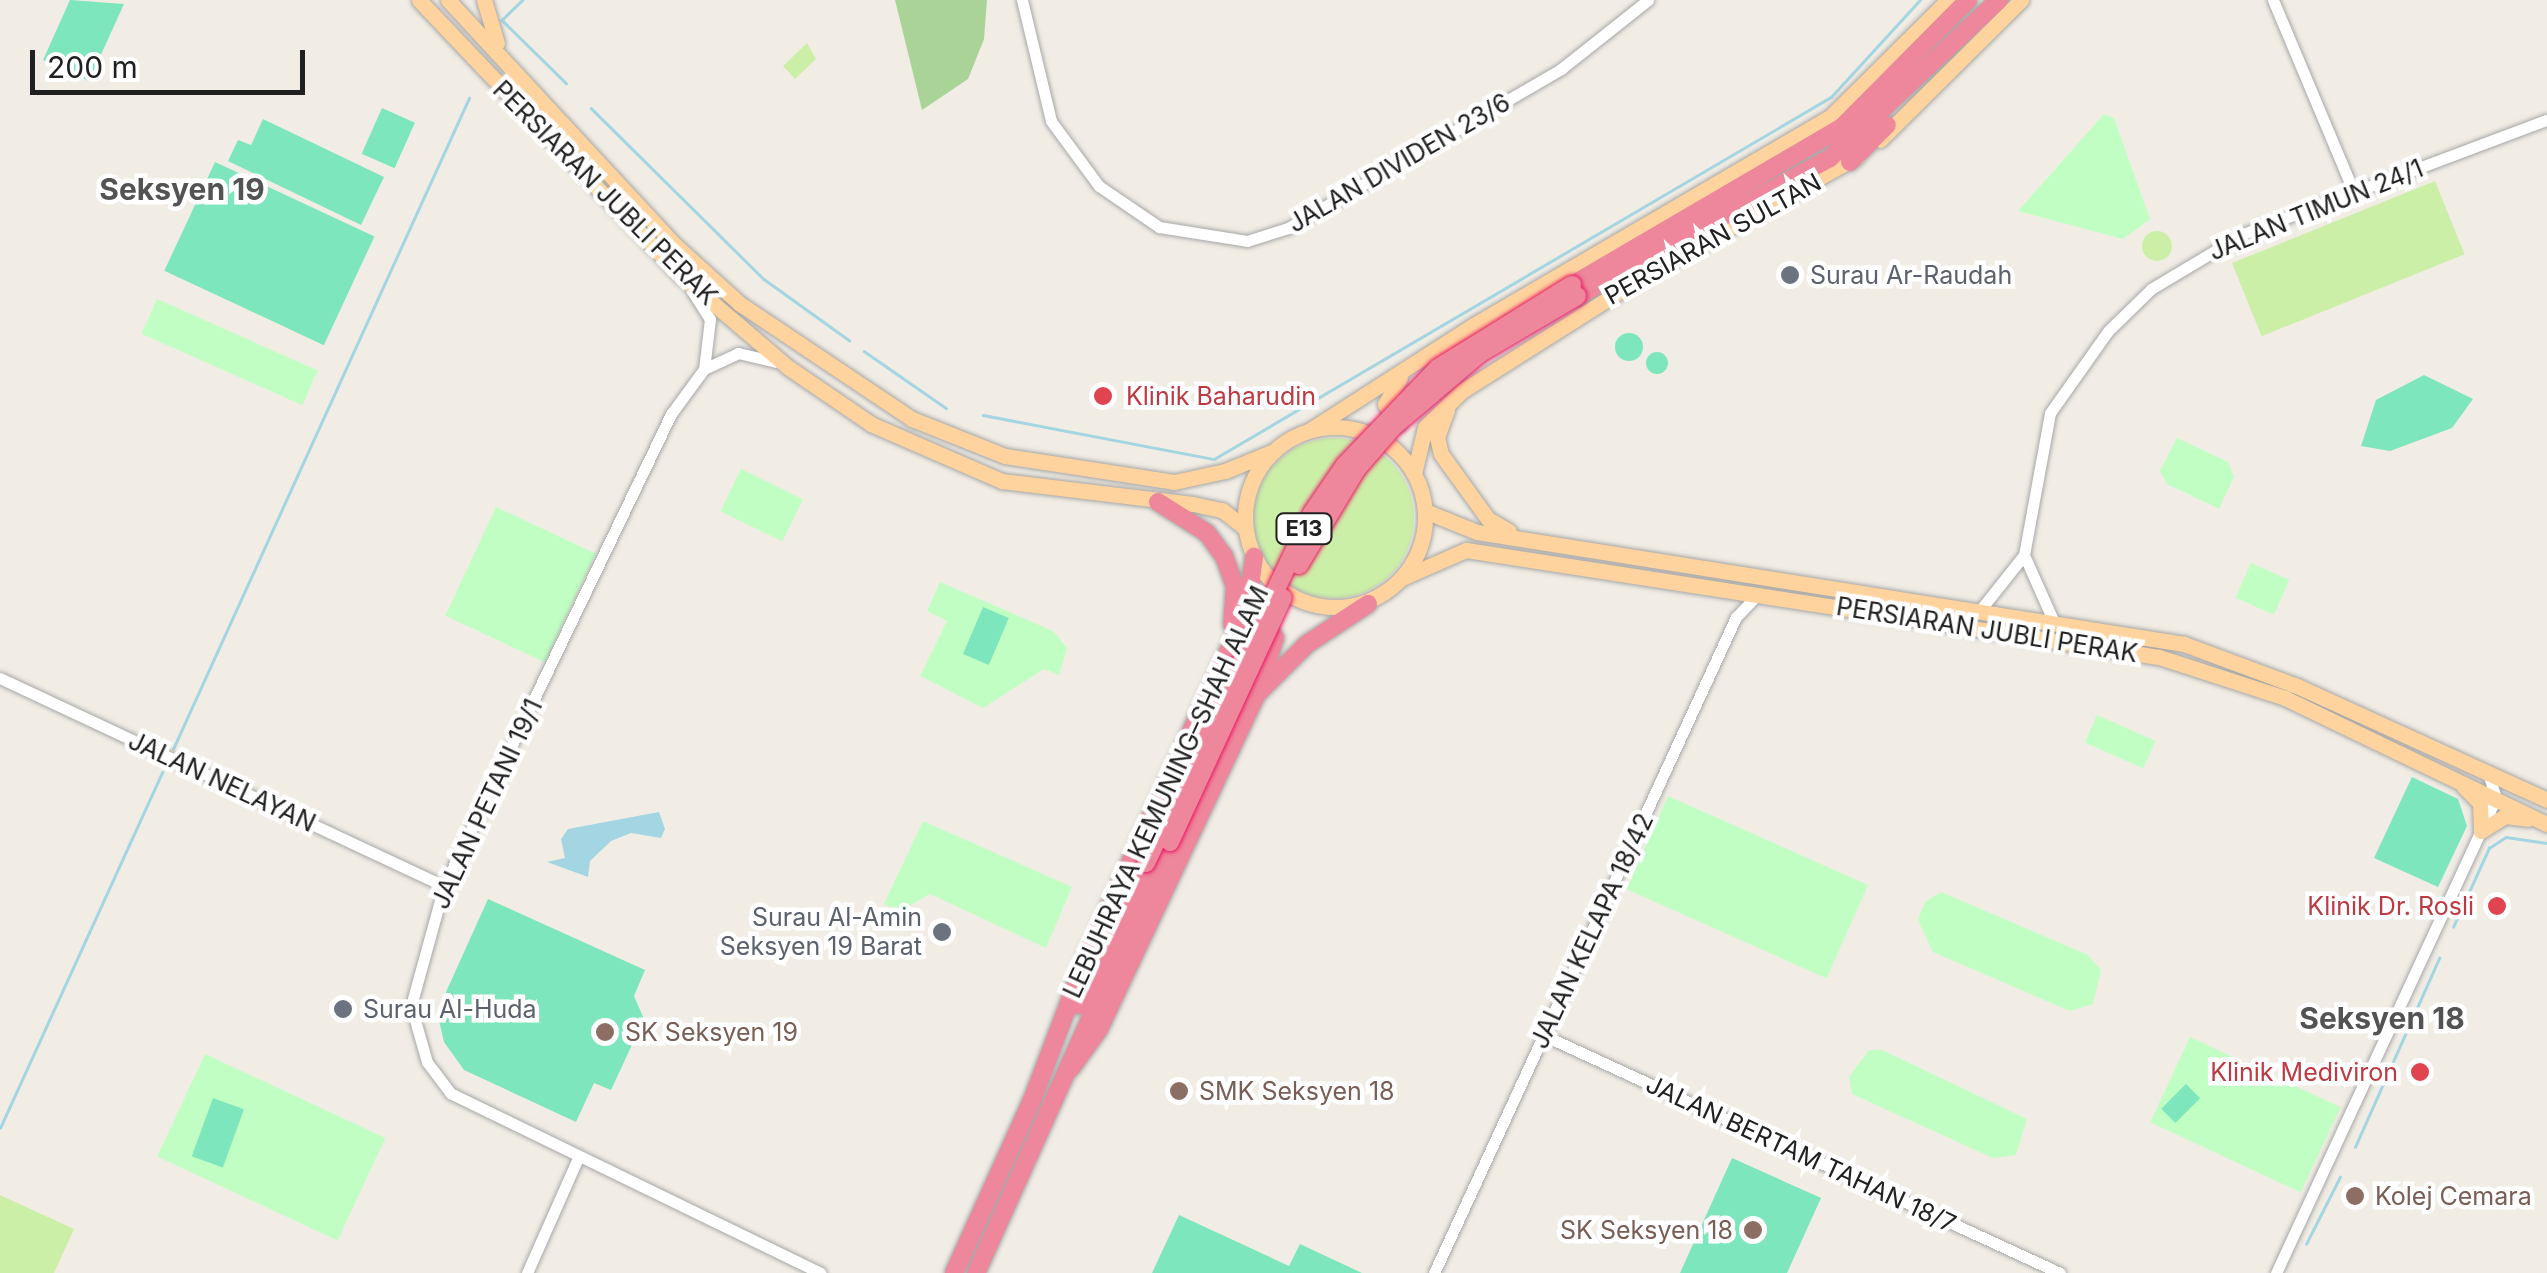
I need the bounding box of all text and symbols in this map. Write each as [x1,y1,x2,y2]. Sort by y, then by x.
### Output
scale bar [35,30,310,92]
text: 200 m [47,49,138,85]
street label: PERSIARAN JUBLI PERAK [487,75,723,311]
street label: JALAN DIVIDEN 23/6 [1283,87,1515,239]
street label: JALAN TIMUN 24/1 [2205,153,2427,267]
street label: PERSIARAN SULTAN [1600,167,1826,311]
district label: Seksyen 19 [99,171,265,207]
place label: Surau Ar-Raudah [1810,260,2012,290]
marker: Surau Ar-Raudah [1779,264,1801,286]
place label: Klinik Baharudin [1126,381,1316,411]
marker: Klinik Baharudin [1090,383,1116,409]
road number: E13 [1274,512,1334,546]
street label: LEBUHRAYA KEMUNING–SHAH ALAM [1057,581,1275,1003]
street label: PERSIARAN JUBLI PERAK [1834,591,2140,669]
street label: JALAN PETANI 19/1 [425,694,549,914]
street label: JALAN NELAYAN [124,726,320,838]
street label: JALAN KELAPA 18/42 [1524,809,1660,1053]
place label: Klinik Dr. Rosli [2307,891,2474,921]
marker: Klinik Dr. Rosli [2484,893,2510,919]
place label: Surau Al-Amin Seksyen 19 Barat [720,903,922,962]
marker: Surau Al-Amin Seksyen 19 Barat [931,921,953,943]
place label: Surau Al-Huda [363,994,537,1024]
marker: Surau Al-Huda [332,998,354,1020]
district label: Seksyen 18 [2299,1000,2465,1036]
place label: SK Seksyen 19 [625,1017,798,1047]
marker: SK Seksyen 19 [594,1021,616,1043]
place label: Klinik Mediviron [2210,1057,2398,1087]
marker: Klinik Mediviron [2407,1059,2433,1085]
street label: JALAN BERTAM TAHAN 18/7 [1641,1069,1961,1239]
place label: SMK Seksyen 18 [1199,1076,1395,1106]
marker: SMK Seksyen 18 [1168,1080,1190,1102]
place label: Kolej Cemara [2375,1181,2532,1211]
marker: Kolej Cemara [2344,1185,2366,1207]
place label: SK Seksyen 18 [1560,1215,1733,1245]
marker: SK Seksyen 18 [1742,1219,1764,1241]

